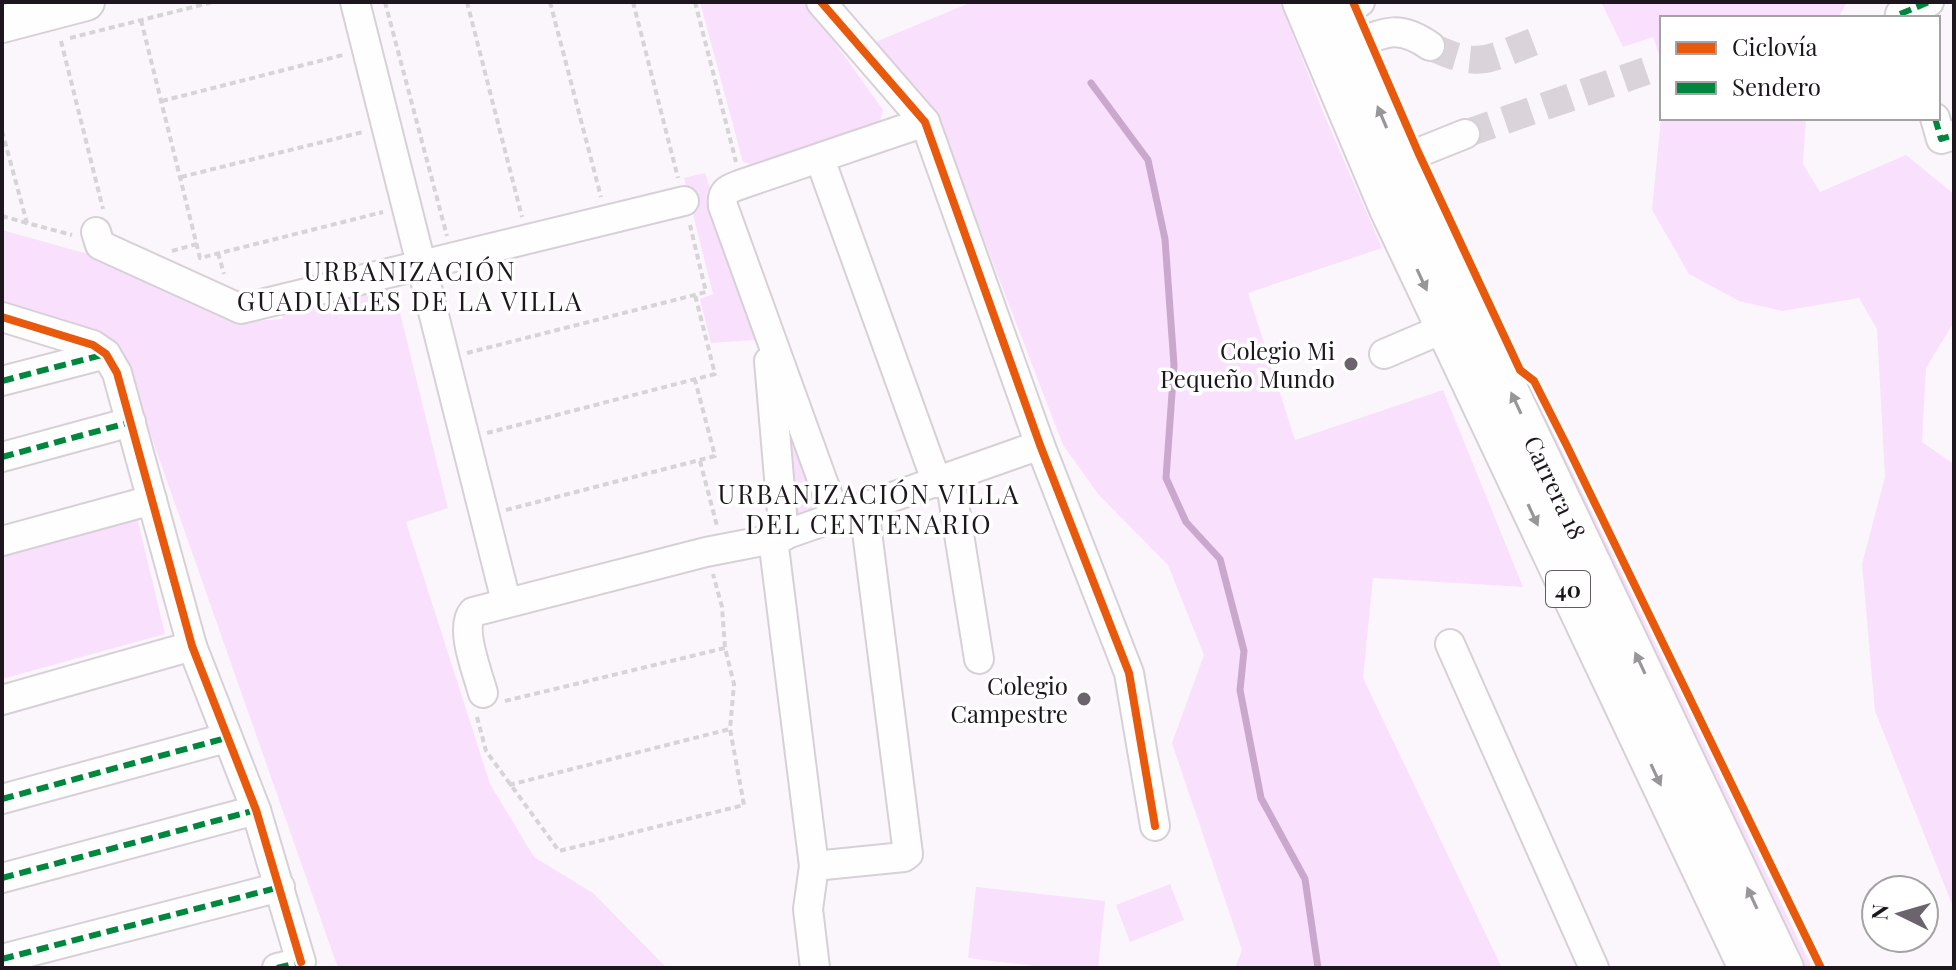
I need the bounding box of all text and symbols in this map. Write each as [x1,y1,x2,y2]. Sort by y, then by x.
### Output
legend [1660,16,1940,120]
text: Ciclovía [1732,30,1818,62]
text: Sendero [1732,70,1821,102]
one-way arrow [1375,105,1388,129]
district label: URBANIZACIÓN GUADUALES DE LA VILLA [237,253,583,318]
one-way arrow [1415,268,1429,292]
place label: Colegio Mi Pequeño Mundo [1160,334,1335,394]
marker: Colegio Mi Pequeño Mundo [1342,355,1360,373]
one-way arrow [1509,391,1523,415]
street label: Carrera 18 [1518,430,1594,544]
district label: URBANIZACIÓN VILLA DEL CENTENARIO [718,476,1020,541]
one-way arrow [1526,503,1540,527]
road number: 40 [1546,571,1590,607]
one-way arrow [1633,651,1647,675]
place label: Colegio Campestre [951,669,1068,729]
marker: Colegio Campestre [1075,690,1093,708]
one-way arrow [1649,764,1663,787]
north arrow [1860,874,1940,954]
one-way arrow [1745,886,1759,909]
text: N [1863,903,1895,921]

